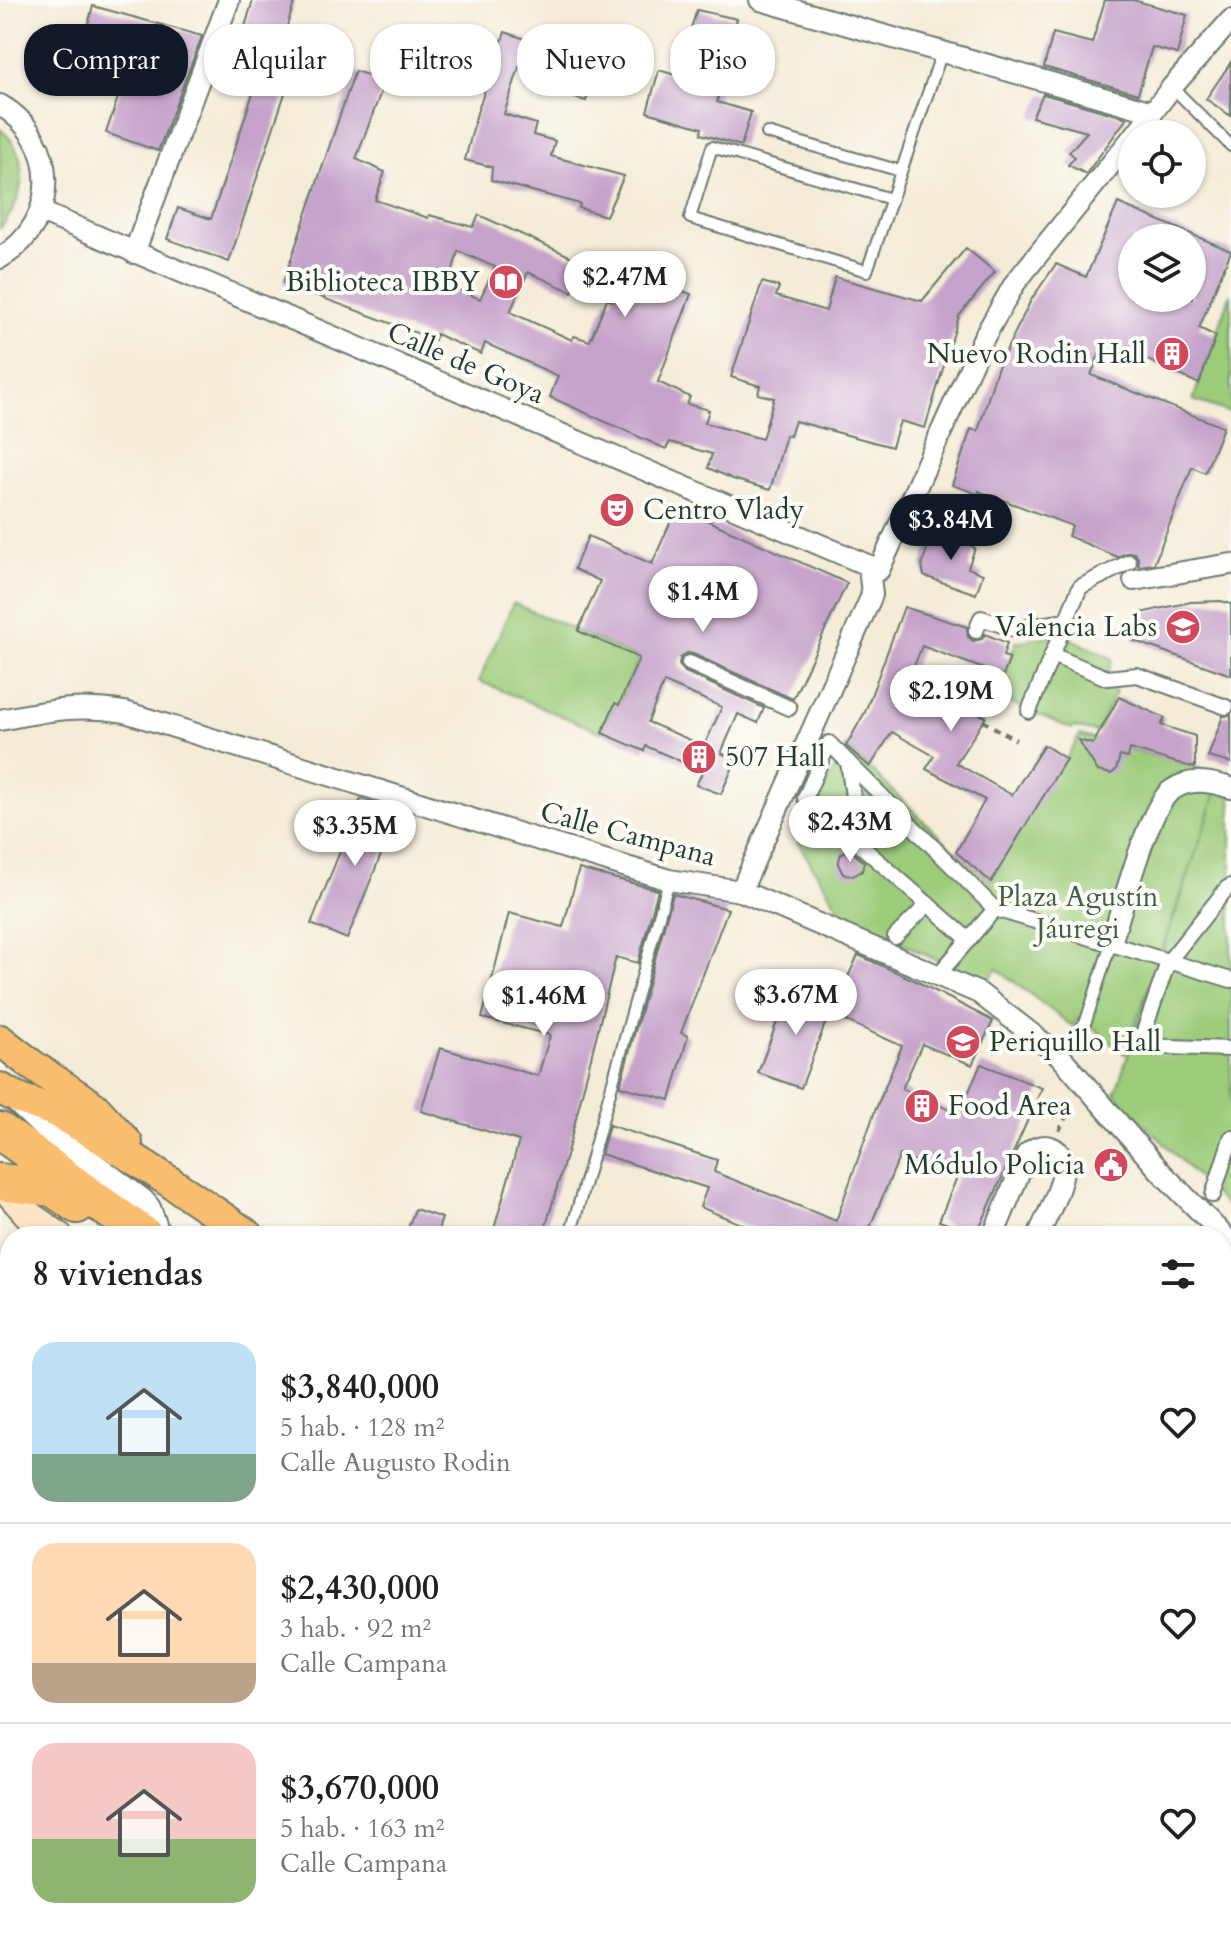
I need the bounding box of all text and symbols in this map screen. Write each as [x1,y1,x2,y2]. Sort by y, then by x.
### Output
chip: Comprar [24,24,188,96]
chip: Alquilar [204,24,354,96]
chip: Filtros [370,24,501,96]
chip: Nuevo [517,24,654,96]
chip: Piso [670,24,775,96]
map controls [1118,120,1206,312]
button: locate [1118,120,1206,208]
button: layers [1118,224,1206,312]
pin: $2.47M [560,251,690,319]
text: $2.47M [582,259,668,294]
place label: Biblioteca IBBY [285,263,480,301]
library icon: Biblioteca IBBY [487,263,525,301]
street label: Calle de Goya [382,313,550,413]
place label: Nuevo Rodin Hall [927,335,1146,373]
building icon: Nuevo Rodin Hall [1153,335,1191,373]
theatre icon: Centro Vlady [598,491,636,529]
place label: Centro Vlady [643,491,804,529]
pin: $3.84M [886,494,1016,562]
text: $3.84M [908,502,994,537]
pin: $1.4M [647,566,759,634]
text: $1.4M [667,574,739,609]
place label: Valencia Labs [995,608,1157,646]
school or university icon: Valencia Labs [1164,608,1202,646]
pin: $2.19M [886,665,1016,733]
text: $2.19M [908,673,994,708]
building icon: 507 Hall [680,738,718,776]
place label: 507 Hall [725,738,825,776]
street label: Calle Campana [536,792,720,876]
pin: $2.43M [785,796,915,864]
pin: $3.35M [290,800,420,868]
text: $2.43M [807,804,893,839]
text: $3.35M [312,808,398,843]
park label: Plaza Agustín Jáuregi [998,878,1159,948]
pin: $3.67M [731,969,861,1037]
pin: $1.46M [479,970,609,1038]
text: $3.67M [753,977,839,1012]
text: $1.46M [501,978,587,1013]
school or university icon: Periquillo Hall [944,1023,982,1061]
place label: Periquillo Hall [989,1023,1161,1061]
building icon: Food Area [903,1087,941,1125]
place label: Food Area [948,1087,1072,1125]
place label: Módulo Policia [904,1146,1085,1184]
public building icon: Módulo Policia [1092,1146,1130,1184]
text: 8 viviendas [32,1251,203,1297]
icon: filters [1156,1252,1200,1296]
text: $3,840,000 [280,1364,439,1410]
icon: home [96,1374,192,1470]
icon: heart [1156,1400,1200,1444]
text: 5 hab. · 128 m² [280,1410,445,1445]
text: Calle Augusto Rodin [280,1445,511,1480]
text: $2,430,000 [280,1565,439,1611]
icon: home [96,1575,192,1671]
icon: heart [1156,1601,1200,1645]
text: 3 hab. · 92 m² [280,1611,431,1646]
text: Calle Campana [280,1646,447,1681]
text: $3,670,000 [280,1765,439,1811]
icon: home [96,1775,192,1871]
icon: heart [1156,1801,1200,1845]
text: 5 hab. · 163 m² [280,1811,445,1846]
text: Calle Campana [280,1846,447,1881]

